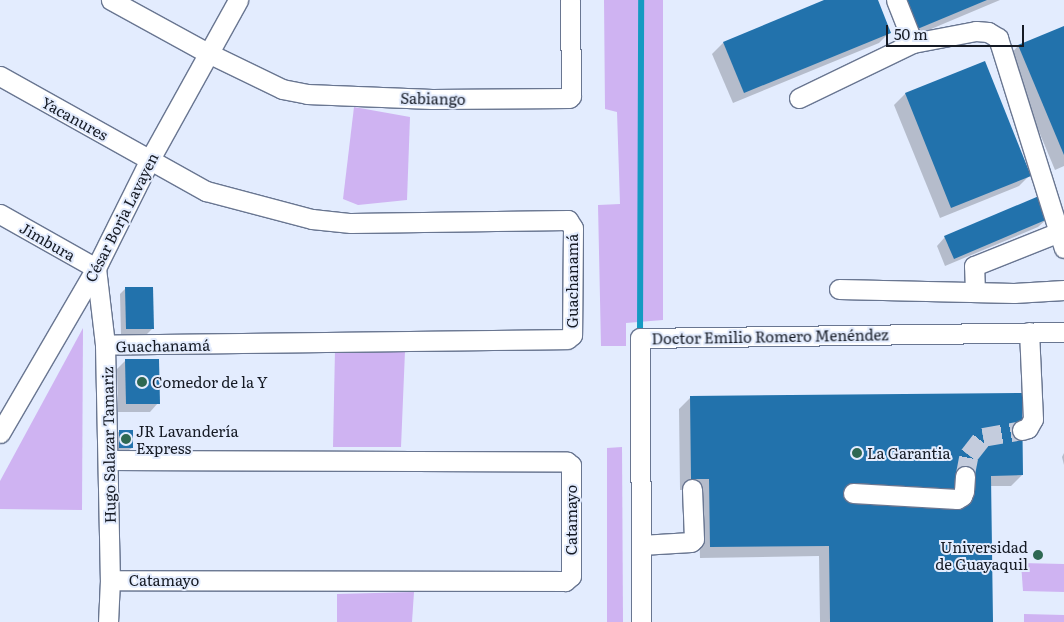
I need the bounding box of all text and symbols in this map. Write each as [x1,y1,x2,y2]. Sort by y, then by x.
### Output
scale bar [889,15,1026,47]
text: 50 m [894,22,928,45]
street label: Sabiango [400,88,466,108]
street label: Yacanures [39,92,111,144]
street label: César Borja Lavayen [81,149,161,285]
street label: Jimbura [17,218,79,264]
street label: Guachanamá [563,234,581,328]
street label: Doctor Emilio Romero Menéndez [651,325,889,347]
street label: Guachanamá [116,335,210,355]
street label: Hugo Salazar Tamariz [98,366,118,524]
place label: Comedor de la Y [152,373,268,391]
marker: Comedor de la Y [136,376,148,388]
place label: JR Lavandería Express [136,421,239,456]
marker: JR Lavandería Express [120,433,132,445]
place label: La Garantia [867,444,950,462]
marker: La Garantia [851,447,863,459]
street label: Catamayo [562,485,580,555]
place label: Universidad de Guayaquil [935,537,1028,572]
marker: Universidad de Guayaquil [1032,549,1044,561]
street label: Catamayo [129,571,199,589]

